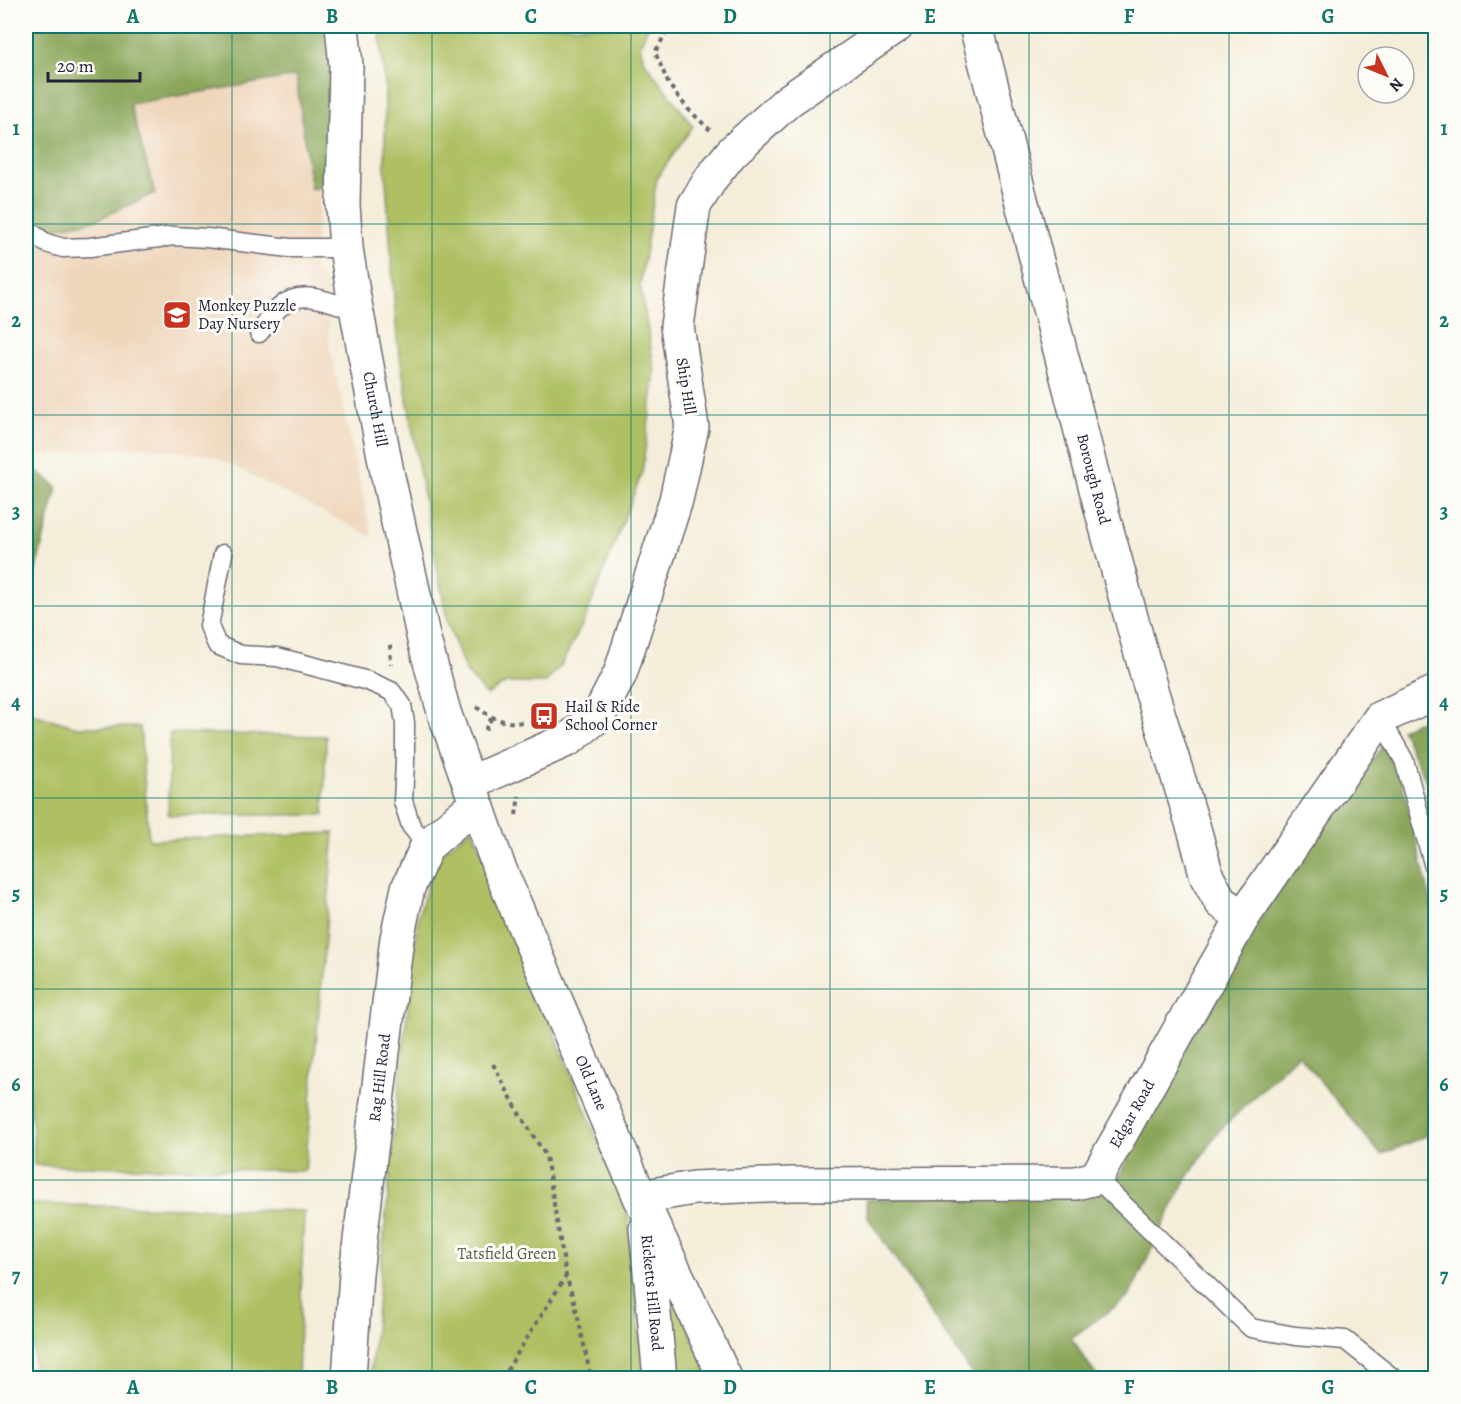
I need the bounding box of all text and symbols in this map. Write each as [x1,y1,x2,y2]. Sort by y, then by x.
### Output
text: A [126,3,140,30]
text: B [326,3,338,30]
text: C [525,3,537,30]
text: D [723,3,737,30]
text: E [924,3,936,30]
text: F [1124,3,1135,30]
text: G [1321,3,1335,30]
scale bar [48,45,140,83]
north arrow [1356,45,1416,105]
text: 20 m [57,54,94,78]
text: N [1384,73,1408,97]
text: 1 [12,115,20,142]
text: 1 [1440,115,1448,142]
place label: Monkey Puzzle Day Nursery [198,295,296,335]
school or university icon: Monkey Puzzle Day Nursery [161,299,193,331]
text: 2 [11,307,21,334]
text: 2 [1439,307,1449,334]
street label: Ship Hill [671,356,701,416]
street label: Church Hill [357,370,393,448]
street label: Borough Road [1071,431,1116,527]
text: 3 [12,498,20,525]
text: 3 [1440,498,1448,525]
text: 4 [11,689,21,716]
text: 4 [1439,689,1449,716]
place label: Hail & Ride School Corner [565,696,657,736]
bus stop icon: Hail & Ride School Corner [528,700,560,732]
text: 5 [12,880,20,907]
text: 5 [1440,880,1448,907]
street label: Rag Hill Road [364,1032,396,1123]
street label: Old Lane [570,1052,613,1114]
text: 6 [11,1071,21,1098]
text: 6 [1439,1071,1449,1098]
street label: Edgar Road [1104,1075,1160,1152]
street label: Ricketts Hill Road [636,1234,668,1352]
park label: Tatsfield Green [458,1243,557,1265]
text: 7 [12,1262,21,1289]
text: 7 [1440,1262,1449,1289]
text: A [126,1374,140,1401]
text: B [326,1374,338,1401]
text: C [525,1374,537,1401]
text: D [723,1374,737,1401]
text: E [924,1374,936,1401]
text: F [1124,1374,1135,1401]
text: G [1321,1374,1335,1401]

